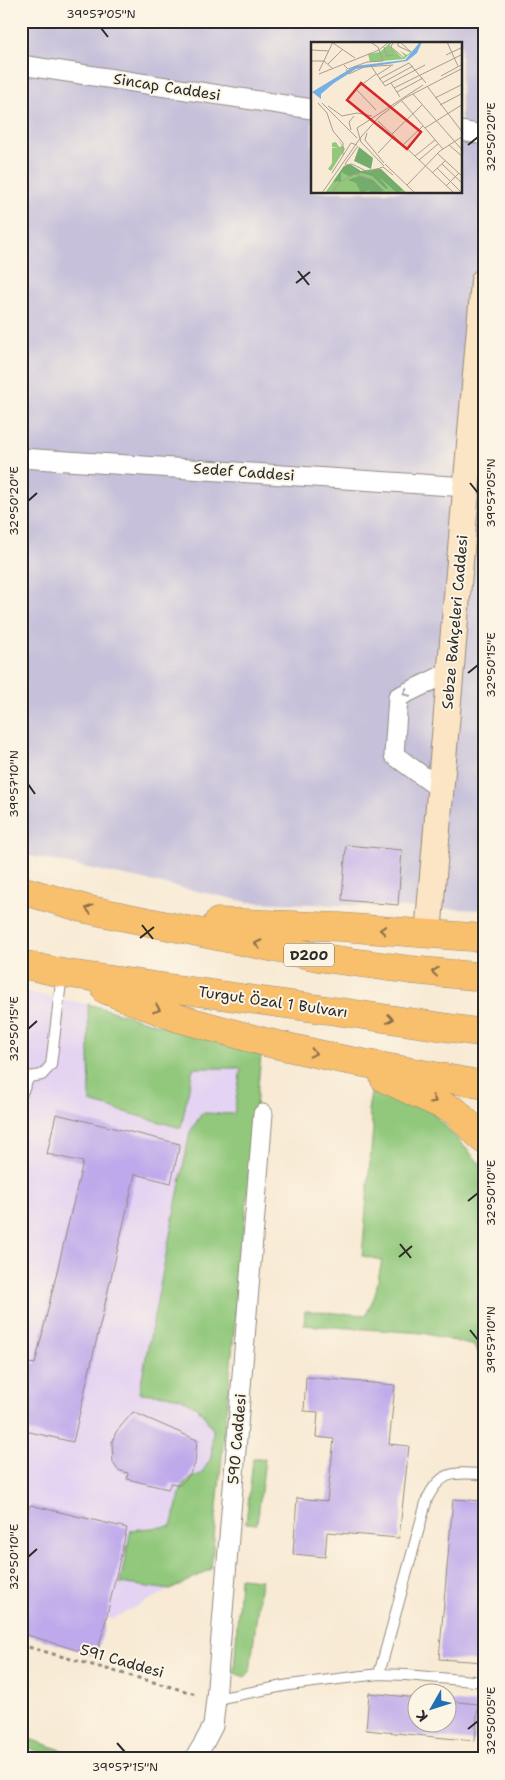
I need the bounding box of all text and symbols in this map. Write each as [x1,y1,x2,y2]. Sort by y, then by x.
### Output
text: 39°57'05"N [66,6,136,22]
inset map [311,42,462,194]
street label: Sincap Caddesi [112,69,222,105]
text: 32°50'20"E [483,102,499,172]
street label: Sedef Caddesi [193,458,295,486]
text: 39°57'05"N [483,458,499,528]
text: 32°50'20"E [6,466,22,536]
street label: Sebze Bahçeleri Caddesi [437,534,473,710]
text: 32°50'15"E [483,632,499,698]
one-way arrow [403,687,412,697]
text: 39°57'10"N [6,750,22,818]
one-way arrow [85,904,94,915]
one-way arrow [379,925,387,936]
one-way arrow [253,939,262,950]
road number: D200 [284,944,334,966]
one-way arrow [431,967,439,978]
street label: Turgut Özal 1 Bulvarı [197,982,349,1022]
text: 32°50'15"E [6,996,22,1062]
one-way arrow [152,1003,161,1014]
one-way arrow [387,1013,395,1024]
one-way arrow [309,1047,318,1058]
one-way arrow [428,1094,437,1104]
text: 32°50'10"E [483,1160,499,1226]
text: 39°57'10"N [483,1306,499,1374]
street label: 590 Caddesi [223,1393,251,1485]
text: 32°50'10"E [6,1524,22,1590]
street label: 591 Caddesi [78,1639,166,1683]
north arrow [408,1682,458,1732]
text: 32°50'05"E [483,1687,499,1755]
text: K [412,1706,432,1726]
text: 39°57'15"N [92,1759,158,1775]

